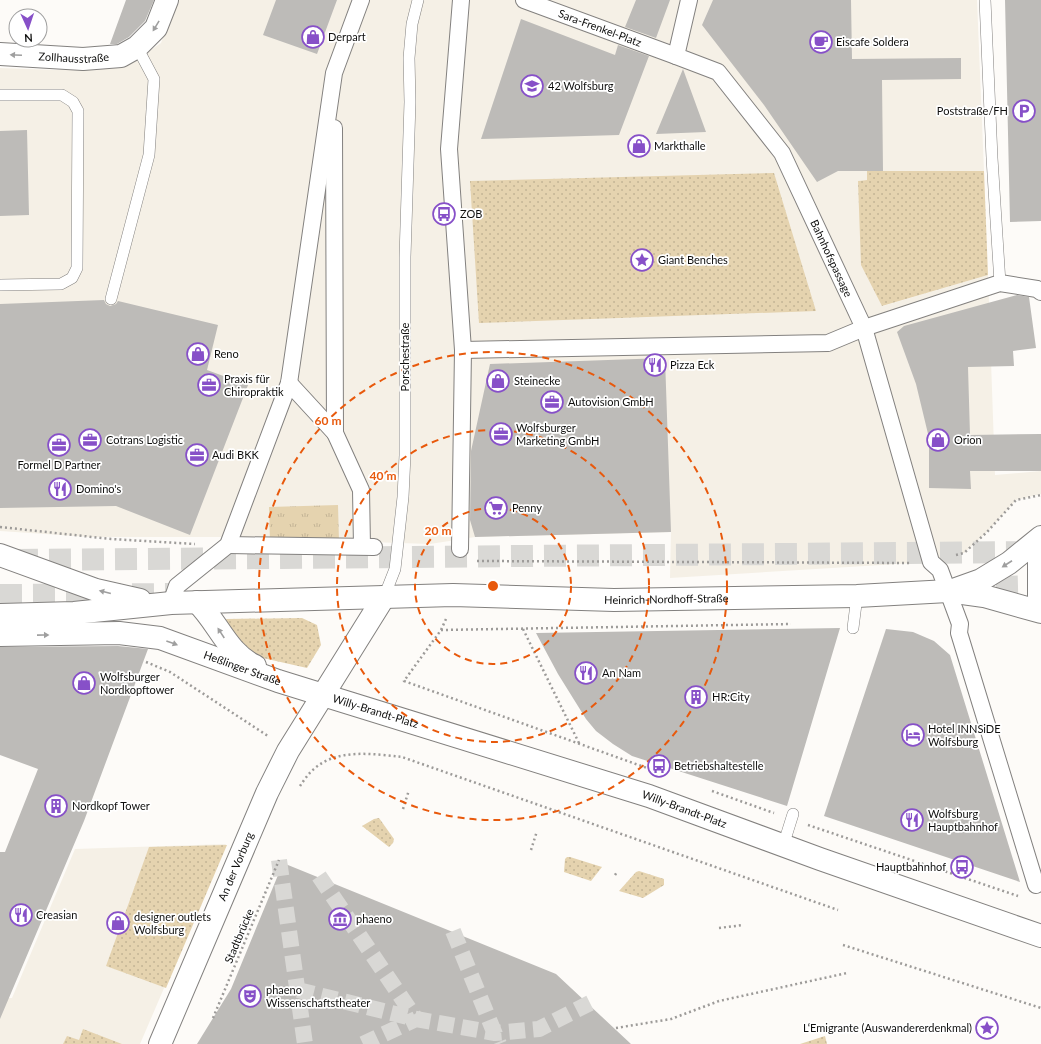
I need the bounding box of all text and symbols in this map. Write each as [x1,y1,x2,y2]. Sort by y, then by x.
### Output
street label: Sara-Frenkel-Platz [557,6,644,49]
north arrow [8,8,48,48]
one-way arrow [152,20,159,32]
shop icon: Derpart [300,24,326,50]
cafe icon: Eiscafe Soldera [808,29,834,55]
place label: Derpart [328,30,366,43]
text: N [24,32,33,45]
place label: Eiscafe Soldera [836,35,909,48]
street label: Zollhausstraße [38,49,110,65]
one-way arrow [10,52,22,59]
school or university icon: 42 Wolfsburg [519,73,545,99]
place label: 42 Wolfsburg [548,79,614,92]
parking icon: Poststraße/FH [1011,98,1037,124]
place label: Poststraße/FH [937,104,1008,117]
shop icon: Markthalle [626,133,652,159]
place label: Markthalle [654,139,706,152]
bus stop icon: ZOB [431,201,457,227]
place label: ZOB [460,207,482,220]
street label: Bahnhofspassage [808,217,856,299]
place icon: Giant Benches [629,247,655,273]
place label: Giant Benches [658,253,728,266]
street label: Porschestraße [398,322,411,391]
shop icon: Reno [185,341,211,367]
place label: Reno [214,347,239,360]
restaurant icon: Pizza Eck [642,352,668,378]
place label: Pizza Eck [670,358,715,371]
shop icon: Steinecke [485,368,511,394]
office icon: Praxis für Chiropraktik [196,372,222,398]
place label: Praxis für Chiropraktik [224,372,284,398]
place label: Steinecke [514,374,561,387]
office icon: Autovision GmbH [539,389,565,415]
place label: Autovision GmbH [568,395,654,408]
text: 60 m [315,413,341,428]
office icon: Wolfsburger Marketing GmbH [488,421,514,447]
place label: Wolfsburger Marketing GmbH [516,421,599,447]
office icon: Cotrans Logistic [77,427,103,453]
shop icon: Orion [925,427,951,453]
office icon: Formel D Partner [46,432,72,458]
place label: Cotrans Logistic [106,433,183,446]
place label: Orion [954,433,982,446]
office icon: Audi BKK [184,442,210,468]
place label: Audi BKK [212,448,259,461]
place label: Formel D Partner [17,458,101,471]
text: 40 m [370,468,396,483]
restaurant icon: Domino's [47,476,73,502]
place label: Domino's [76,482,122,495]
supermarket icon: Penny [483,495,509,521]
place label: Penny [512,501,542,514]
text: 20 m [425,523,451,538]
one-way arrow [1002,560,1013,568]
centre of rings [486,579,500,593]
one-way arrow [99,589,112,595]
street label: Heinrich-Nordhoff-Straße [604,591,729,606]
one-way arrow [217,628,225,638]
one-way arrow [37,632,50,638]
one-way arrow [166,640,178,646]
street label: Heßlinger Straße [202,648,283,688]
restaurant icon: An Nam [573,660,599,686]
place label: An Nam [602,666,641,679]
shop icon: Wolfsburger Nordkopftower [71,670,97,696]
place label: Wolfsburger Nordkopftower [100,670,174,696]
building icon: HR:City [683,684,709,710]
place label: HR:City [712,690,750,703]
street label: Willy-Brandt-Platz [331,691,420,730]
hotel icon: Hotel INNSiDE Wolfsburg [900,722,926,748]
place label: Hotel INNSiDE Wolfsburg [928,722,1001,748]
bus stop icon: Betriebshaltestelle [646,753,672,779]
place label: Betriebshaltestelle [674,759,764,772]
street label: Willy-Brandt-Platz [641,787,729,830]
building icon: Nordkopf Tower [43,793,69,819]
place label: Nordkopf Tower [72,799,150,812]
restaurant icon: Wolfsburg Hauptbahnhof [899,807,925,833]
place label: Wolfsburg Hauptbahnhof [928,807,998,833]
street label: An der Vorburg [215,830,256,903]
bus stop icon: Hauptbahnhof [949,854,975,880]
place label: Hauptbahnhof [876,860,946,873]
restaurant icon: Creasian [8,902,34,928]
street label: Stadtbrücke [221,906,256,965]
museum icon: phaeno [327,906,353,932]
place label: Creasian [36,908,77,921]
shop icon: designer outlets Wolfsburg [105,910,131,936]
place label: designer outlets Wolfsburg [134,910,211,936]
place label: phaeno [356,912,392,925]
theatre icon: phaeno Wissenschaftstheater [237,983,263,1009]
place label: phaeno Wissenschaftstheater [266,983,370,1009]
place icon: L‘Emigrante (Auswandererdenkmal) [974,1015,1000,1041]
place label: L‘Emigrante (Auswandererdenkmal) [803,1021,972,1034]

